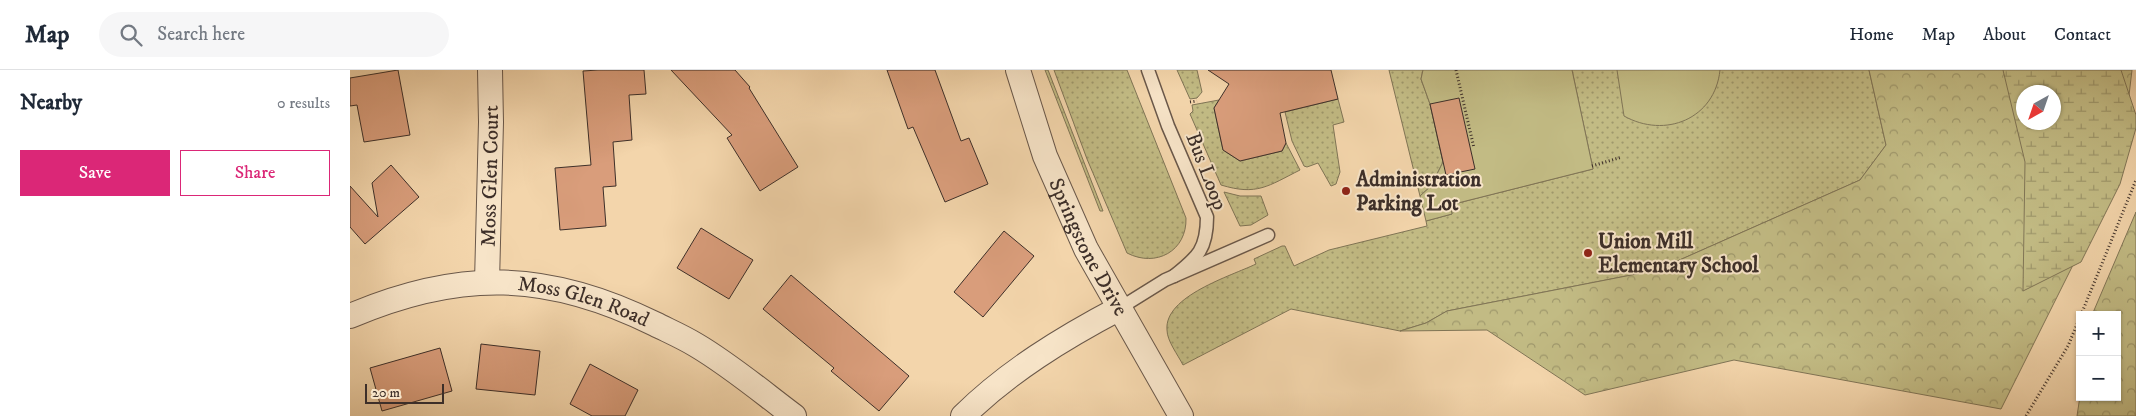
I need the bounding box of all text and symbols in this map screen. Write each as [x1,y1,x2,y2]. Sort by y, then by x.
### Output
search box [99,12,449,57]
text: Map [25,20,69,50]
icon: search [117,21,145,49]
text: Search here [157,23,245,46]
text: Home [1849,24,1894,46]
text: Map [1922,24,1955,46]
text: About [1983,24,2026,46]
text: Contact [2054,24,2111,46]
north arrow [2016,85,2061,130]
text: Nearby [20,90,82,116]
text: 0 results [277,93,330,113]
street label: Moss Glen Court [476,105,505,247]
street label: Bus Loop [1179,129,1233,214]
button: Save [20,150,170,196]
button: Share [180,150,330,196]
place label: Administration Parking Lot [1355,167,1482,217]
street label: Springstone Drive [1042,174,1133,321]
marker: Administration Parking Lot [1340,185,1352,197]
place label: Union Mill Elementary School [1598,229,1759,279]
marker: Union Mill Elementary School [1582,247,1594,259]
street label: Moss Glen Road [516,271,654,334]
map controls [2076,311,2121,401]
button: + [2076,311,2121,356]
button: − [2076,356,2121,401]
scale bar [365,381,444,404]
text: 20 m [372,384,400,402]

